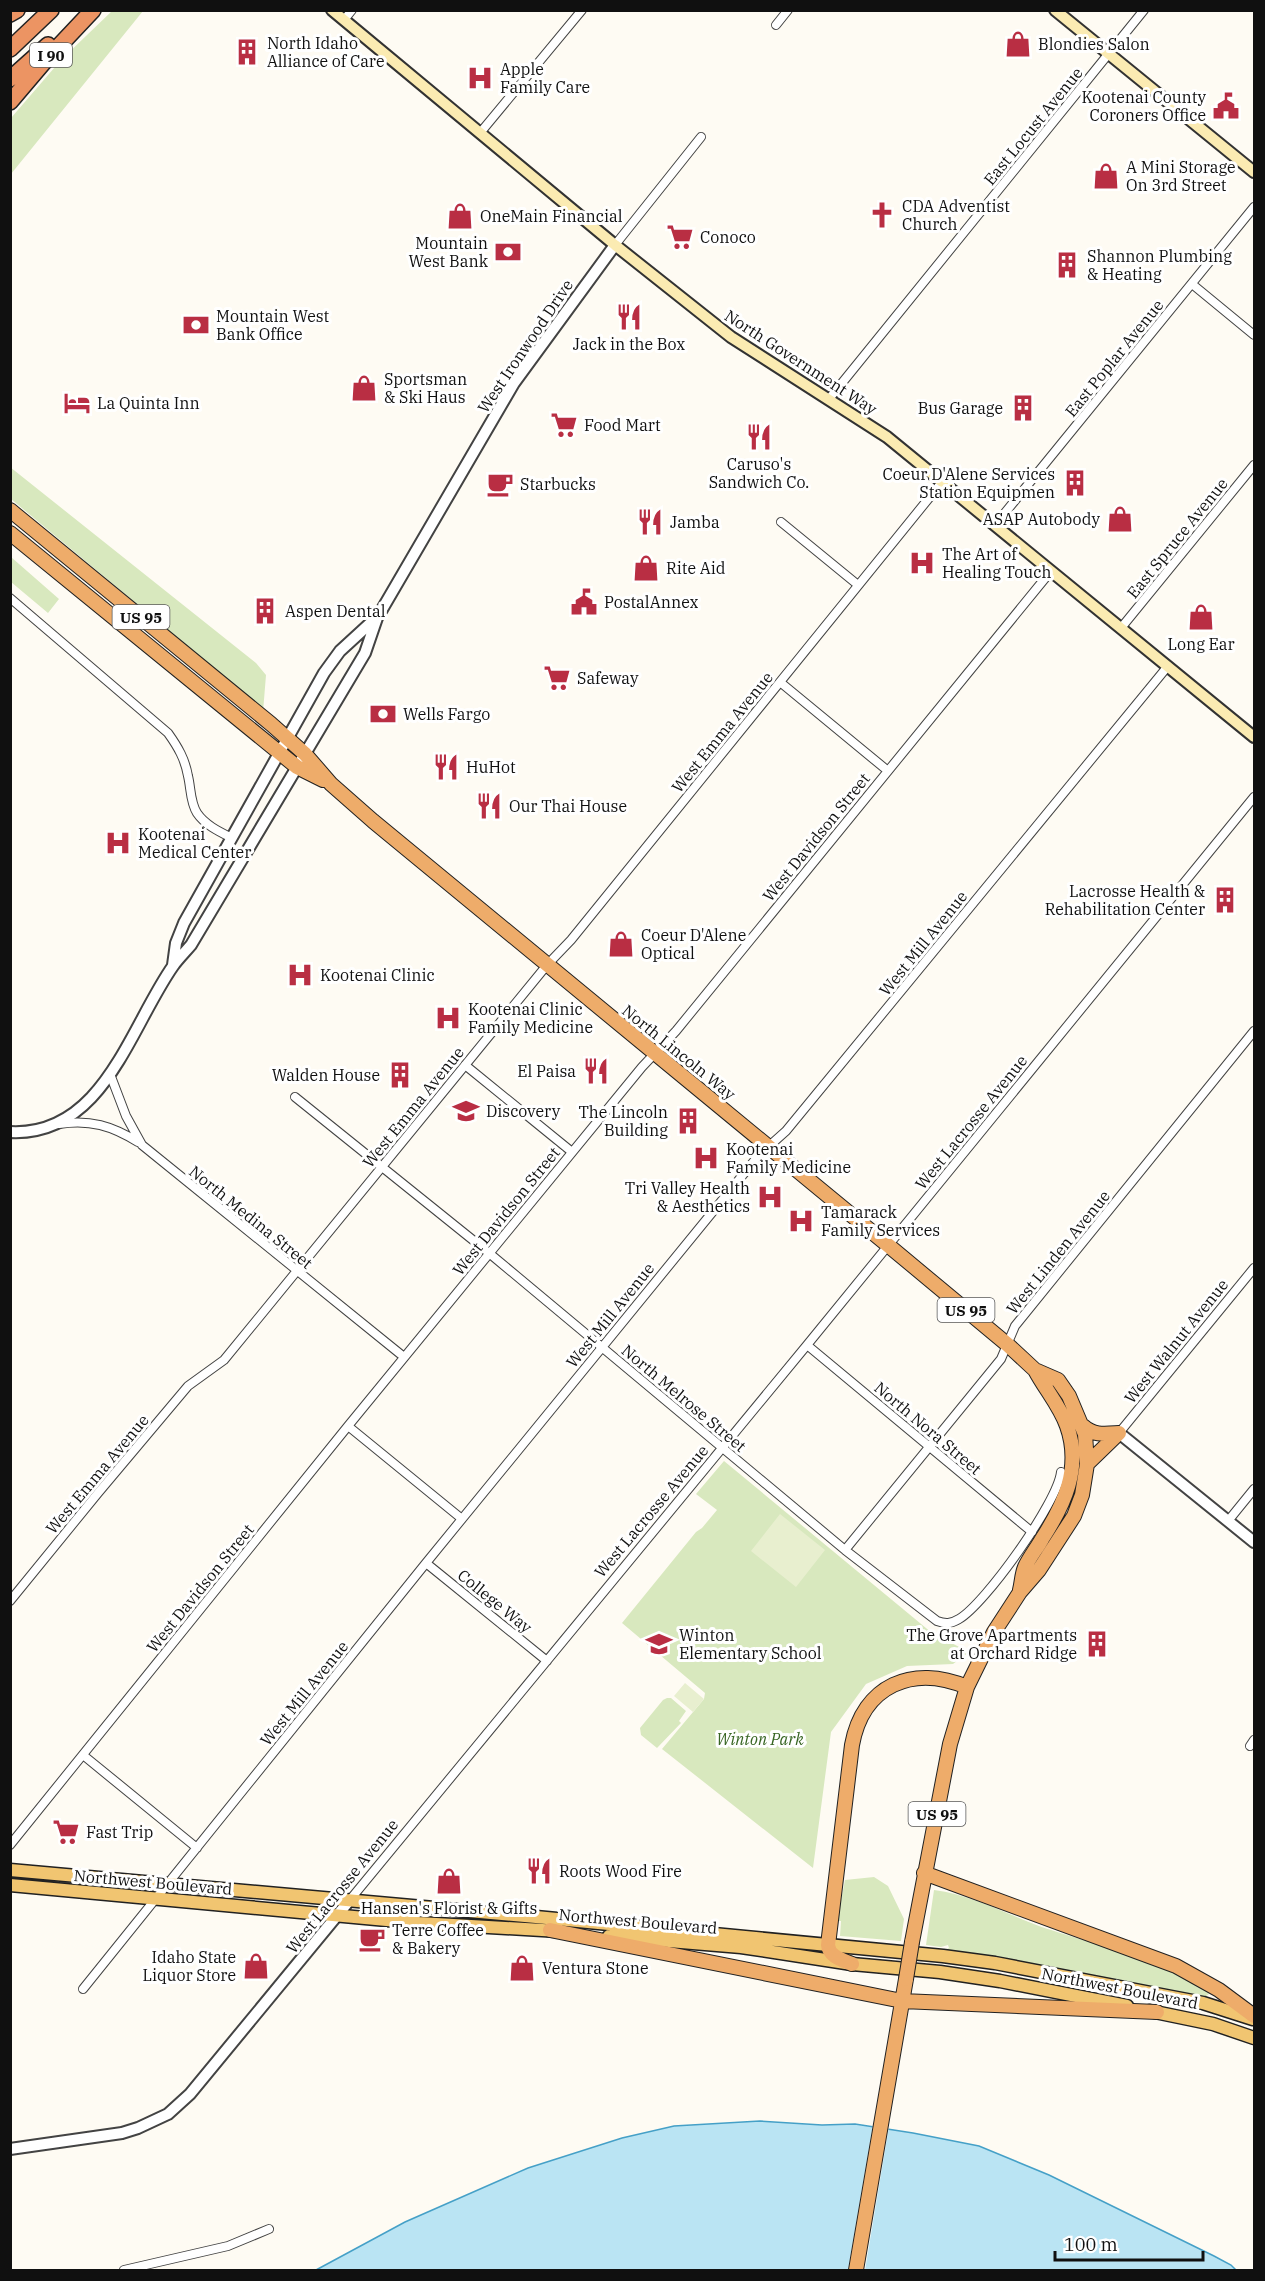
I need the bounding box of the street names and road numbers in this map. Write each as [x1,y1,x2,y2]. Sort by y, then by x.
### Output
road number: I 90 [30,43,72,67]
street label: East Locust Avenue [979,63,1087,189]
street label: West Ironwood Drive [473,275,577,417]
street label: East Poplar Avenue [1061,295,1167,421]
street label: North Government Way [721,305,881,419]
street label: East Spruce Avenue [1122,474,1232,602]
road number: US 95 [112,605,170,629]
street label: West Emma Avenue [667,667,777,797]
street label: West Davidson Street [758,769,874,905]
street label: West Mill Avenue [875,887,971,999]
street label: North Lincoln Way [618,1000,740,1104]
street label: West Emma Avenue [358,1042,468,1172]
street label: West Lacrosse Avenue [911,1051,1031,1193]
street label: West Davidson Street [448,1143,564,1279]
street label: North Medina Street [185,1161,317,1273]
street label: West Linden Avenue [1002,1186,1114,1318]
street label: West Mill Avenue [562,1259,658,1371]
street label: West Walnut Avenue [1120,1275,1232,1407]
road number: US 95 [938,1298,994,1322]
street label: North Melrose Street [618,1340,751,1456]
street label: North Nora Street [870,1377,986,1479]
street label: West Emma Avenue [41,1410,153,1538]
street label: West Lacrosse Avenue [590,1441,712,1581]
street label: West Davidson Street [142,1520,258,1656]
street label: College Way [454,1565,537,1637]
street label: West Mill Avenue [256,1637,352,1749]
road number: US 95 [908,1802,966,1826]
street label: West Lacrosse Avenue [282,1815,402,1957]
street label: Northwest Boulevard [73,1865,233,1899]
street label: Northwest Boulevard [558,1904,718,1938]
street label: Northwest Boulevard [1040,1963,1200,2013]

